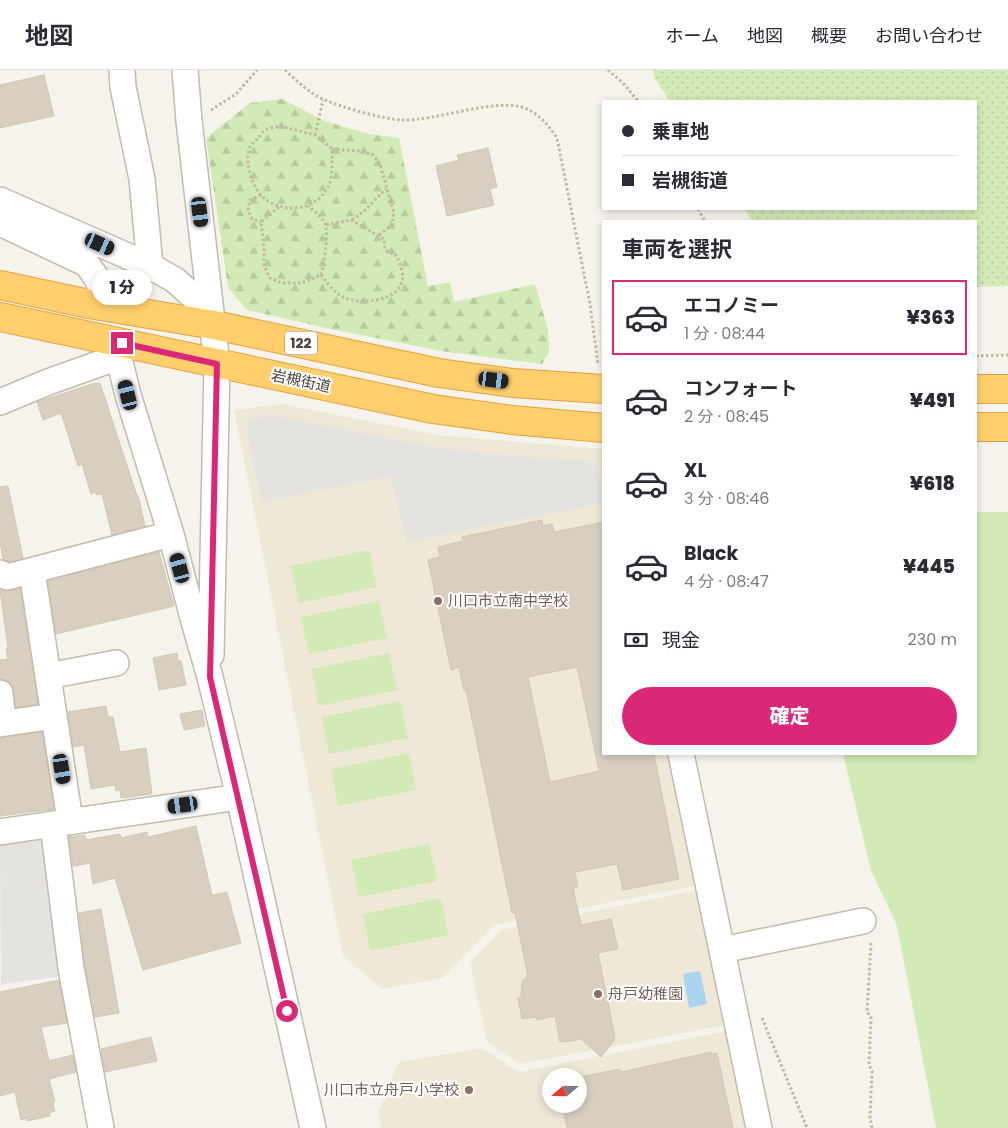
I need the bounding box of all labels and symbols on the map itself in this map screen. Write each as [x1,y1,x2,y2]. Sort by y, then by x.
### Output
car [190,196,209,228]
car [83,231,116,257]
callout: 1 分 [92,270,152,306]
route end [111,332,133,354]
road number: 122 [285,332,317,354]
street label: 岩槻街道 [270,364,333,397]
car [478,371,509,389]
car [117,379,138,411]
car [168,552,191,584]
place label: 川口市立南中学校 [448,590,568,611]
marker: 川口市立南中学校 [432,595,444,607]
car [52,753,71,785]
car [167,795,198,815]
place label: 舟戸幼稚園 [608,983,683,1004]
marker: 舟戸幼稚園 [592,988,604,1000]
route start [276,1000,298,1022]
north arrow [542,1068,588,1112]
place label: 川口市立舟戸小学校 [324,1079,459,1100]
marker: 川口市立舟戸小学校 [463,1084,475,1096]

